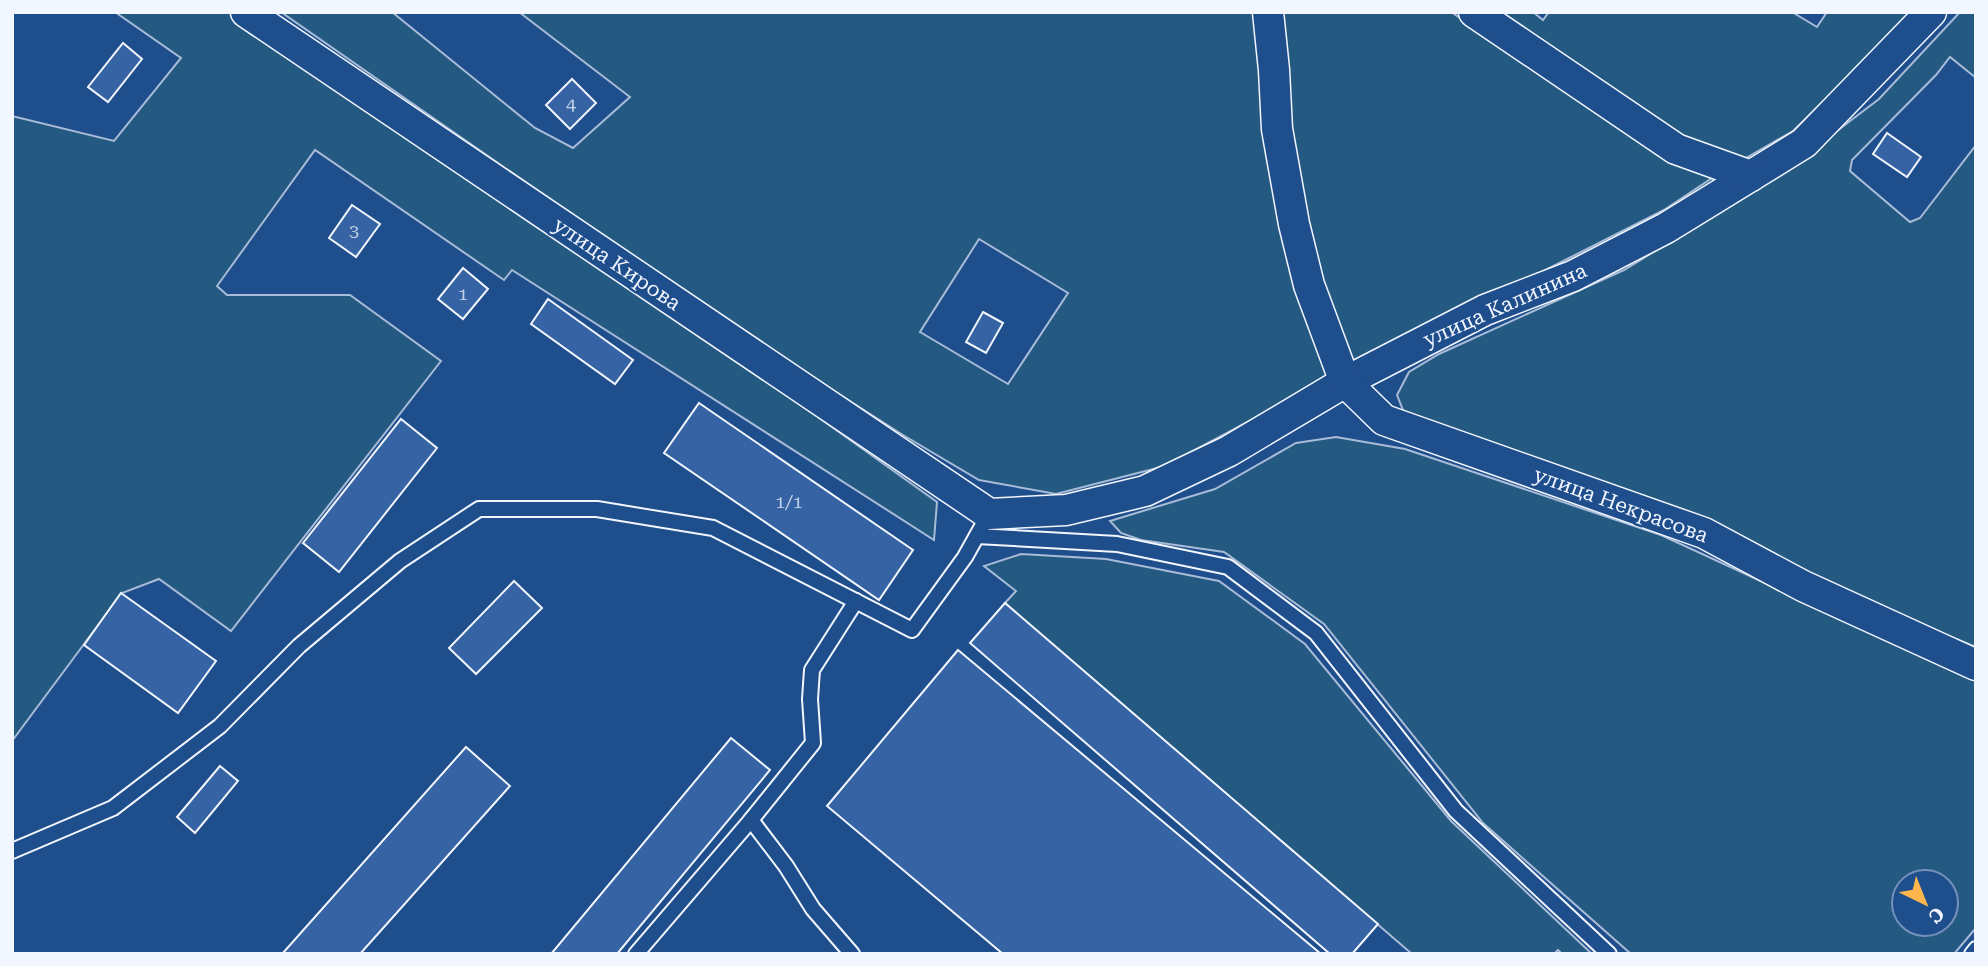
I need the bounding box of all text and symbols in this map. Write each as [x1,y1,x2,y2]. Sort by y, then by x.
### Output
house number: 4 [566,93,576,114]
street label: улица Кирова [549,213,686,316]
house number: 3 [349,220,359,241]
street label: улица Калинина [1420,258,1591,352]
house number: 1 [458,283,468,304]
street label: улица Некрасова [1531,462,1712,548]
house number: 1/1 [775,491,803,512]
north arrow [1890,868,1960,938]
text: С [1924,902,1949,928]

